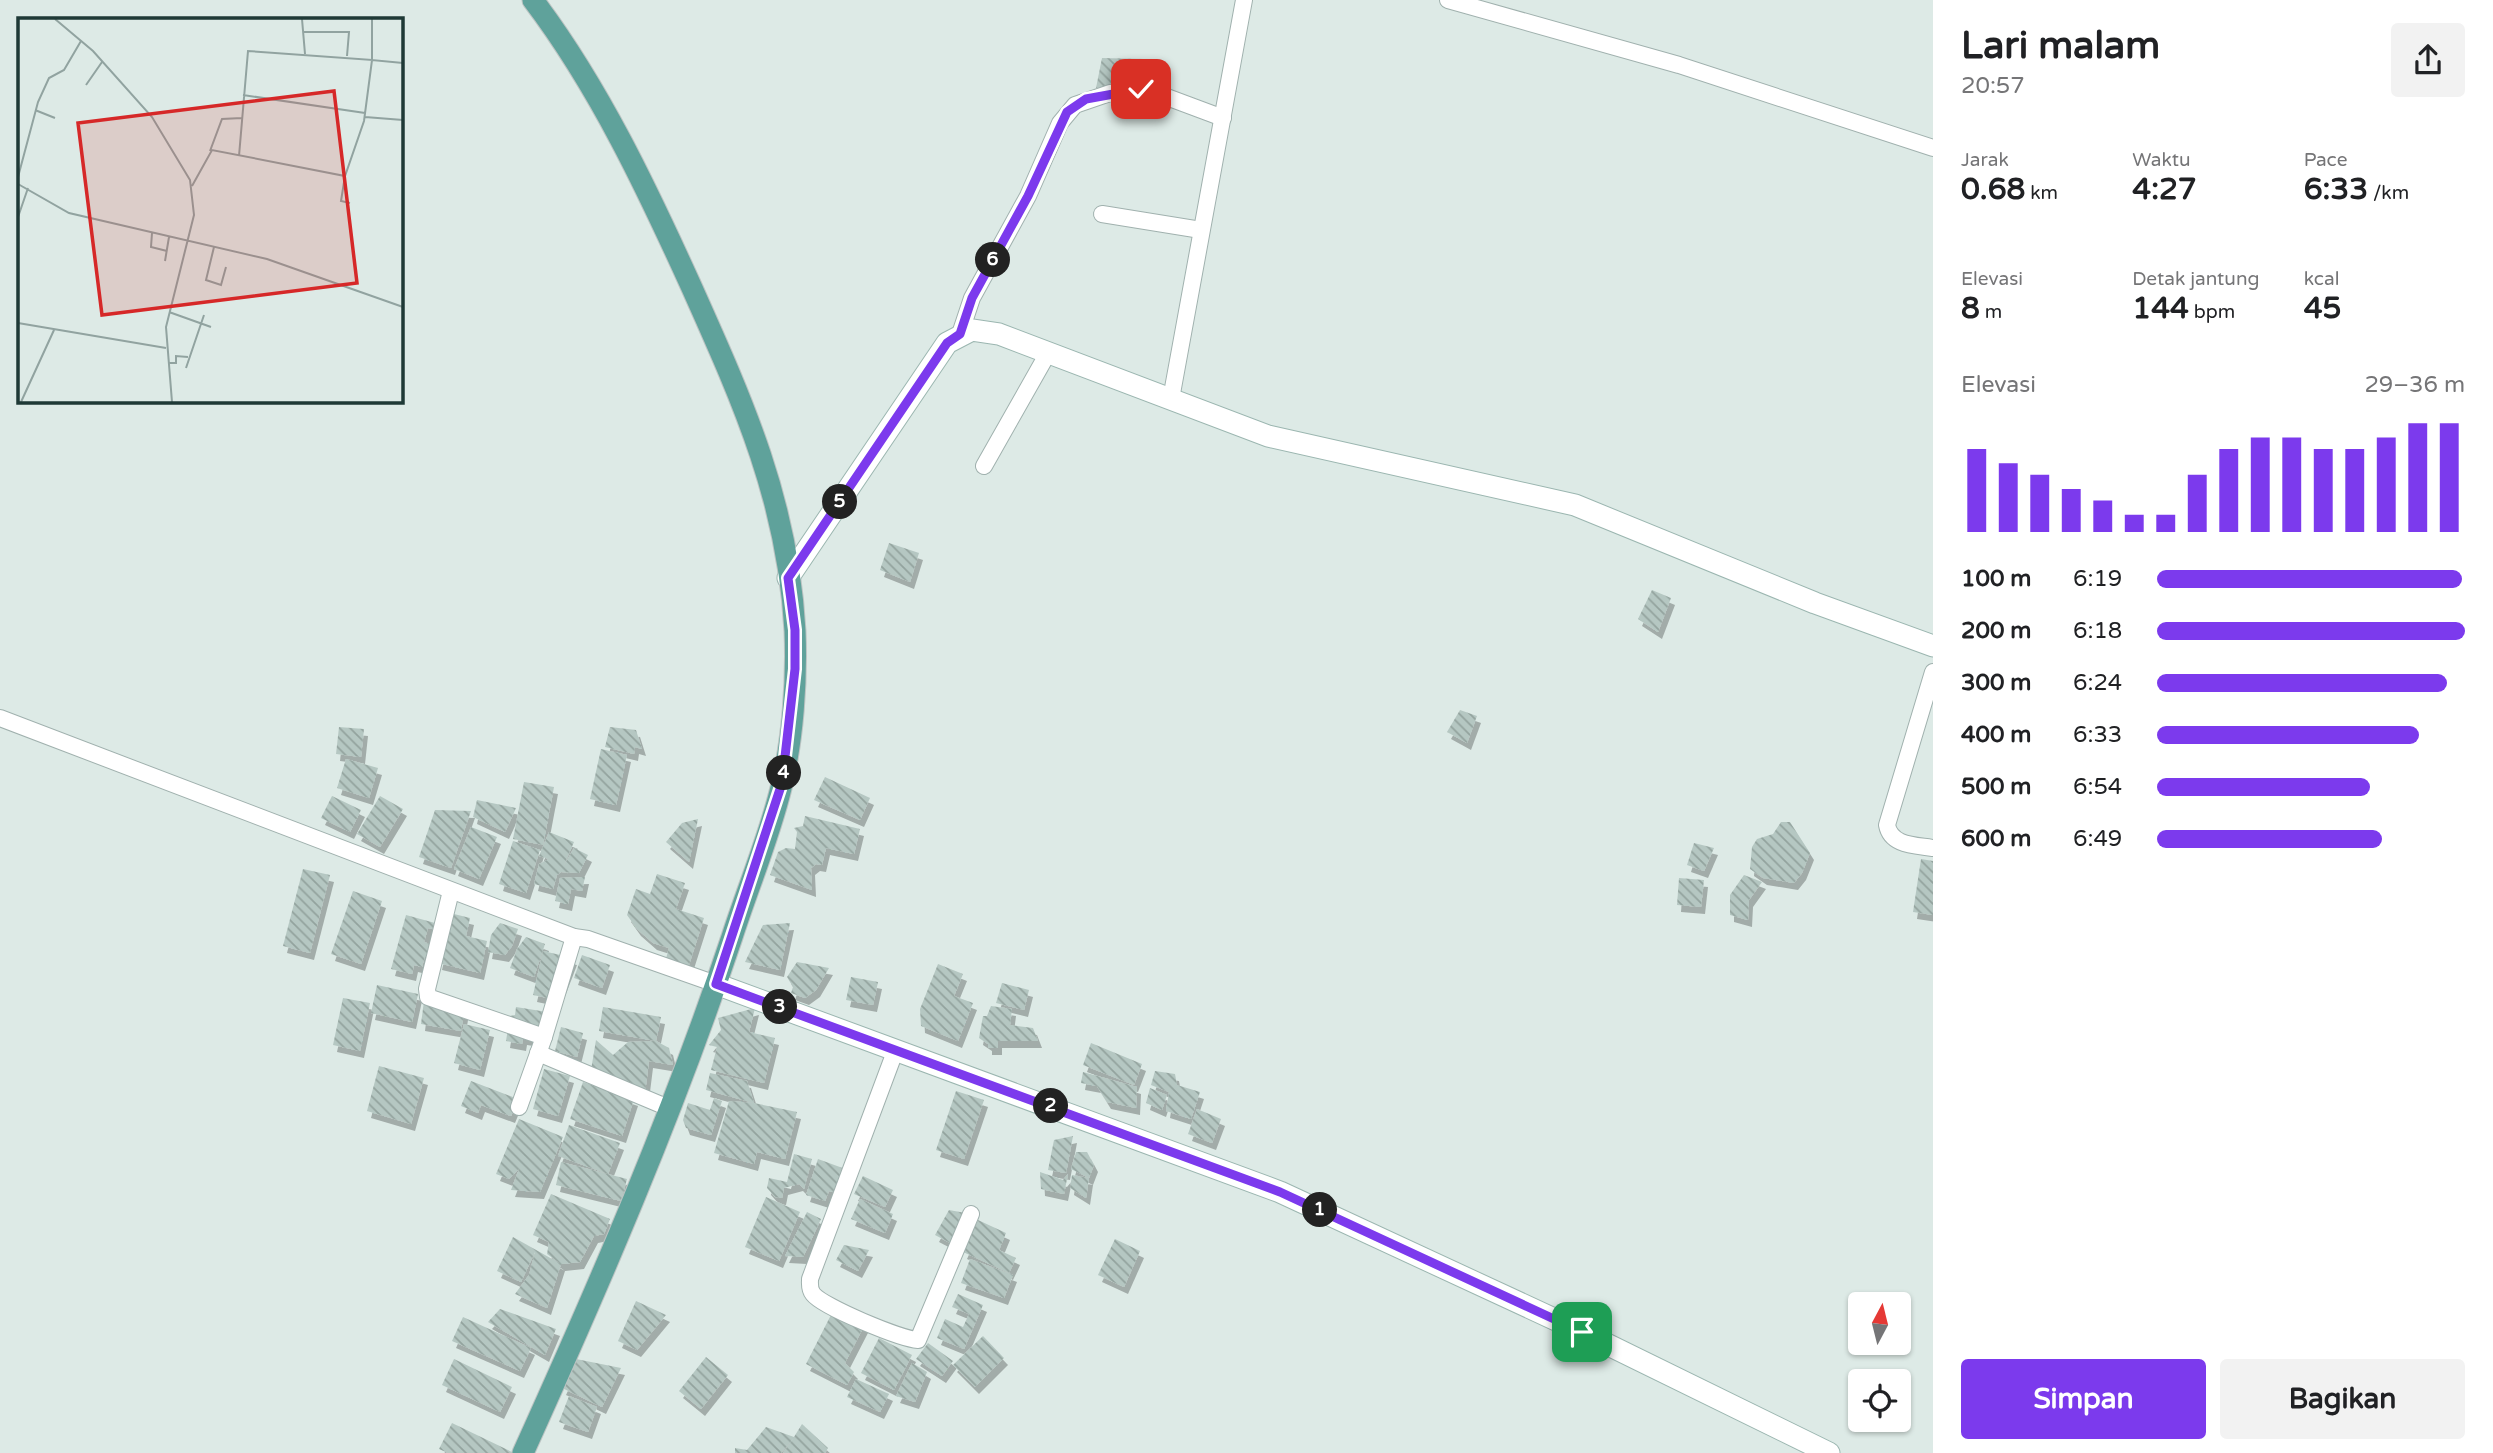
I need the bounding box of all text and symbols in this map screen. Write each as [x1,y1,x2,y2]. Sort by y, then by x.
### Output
inset map [18,18,402,402]
text: Lari malam [1961,23,2160,69]
button: share [2391,23,2465,97]
pin [1111,59,1171,119]
icon: check [1122,70,1160,108]
text: 20:57 [1961,72,2025,100]
text: Jarak [1961,149,2009,171]
text: Waktu [2132,149,2191,171]
text: Pace [2304,149,2347,171]
text: 0.68 [1961,171,2025,208]
text: 4:27 [2132,171,2197,208]
text: 6:33 [2304,171,2368,208]
text: km [2025,182,2058,204]
text: /km [2368,182,2409,204]
pin: 6 [976,243,1010,278]
text: 6 [987,248,998,270]
text: Elevasi [1961,268,2023,290]
text: Detak jantung [2132,268,2259,290]
text: kcal [2304,268,2339,290]
text: 8 [1961,290,1980,327]
text: 144 [2132,290,2189,327]
text: 45 [2304,290,2341,327]
text: m [1980,301,2002,323]
text: bpm [2189,301,2235,323]
text: Elevasi [1961,371,2036,399]
text: 29–36 m [2364,371,2465,399]
pin: 5 [822,484,858,520]
text: 5 [834,490,845,512]
text: 100 m [1961,565,2031,593]
text: 6:19 [2073,565,2122,593]
text: 200 m [1961,617,2031,645]
text: 6:18 [2073,617,2122,645]
text: 300 m [1961,669,2031,697]
text: 6:24 [2073,669,2122,697]
text: 400 m [1961,721,2031,749]
text: 6:33 [2073,721,2122,749]
pin: 4 [766,756,802,790]
text: 4 [778,761,789,783]
text: 500 m [1961,773,2031,801]
text: 6:54 [2073,773,2122,801]
text: 600 m [1961,825,2031,853]
text: 6:49 [2073,825,2122,853]
pin: 3 [762,990,798,1024]
text: 3 [774,995,785,1017]
pin: 2 [1034,1088,1068,1124]
text: 2 [1045,1094,1056,1116]
pin: 1 [1302,1192,1338,1228]
text: 1 [1314,1198,1325,1220]
north arrow [1848,1292,1911,1354]
map controls [1848,1292,1911,1432]
pin [1552,1302,1612,1362]
icon: arrive [1563,1313,1601,1351]
button: Simpan [1961,1359,2206,1439]
button: Bagikan [2220,1359,2465,1439]
button: locate [1848,1369,1911,1432]

